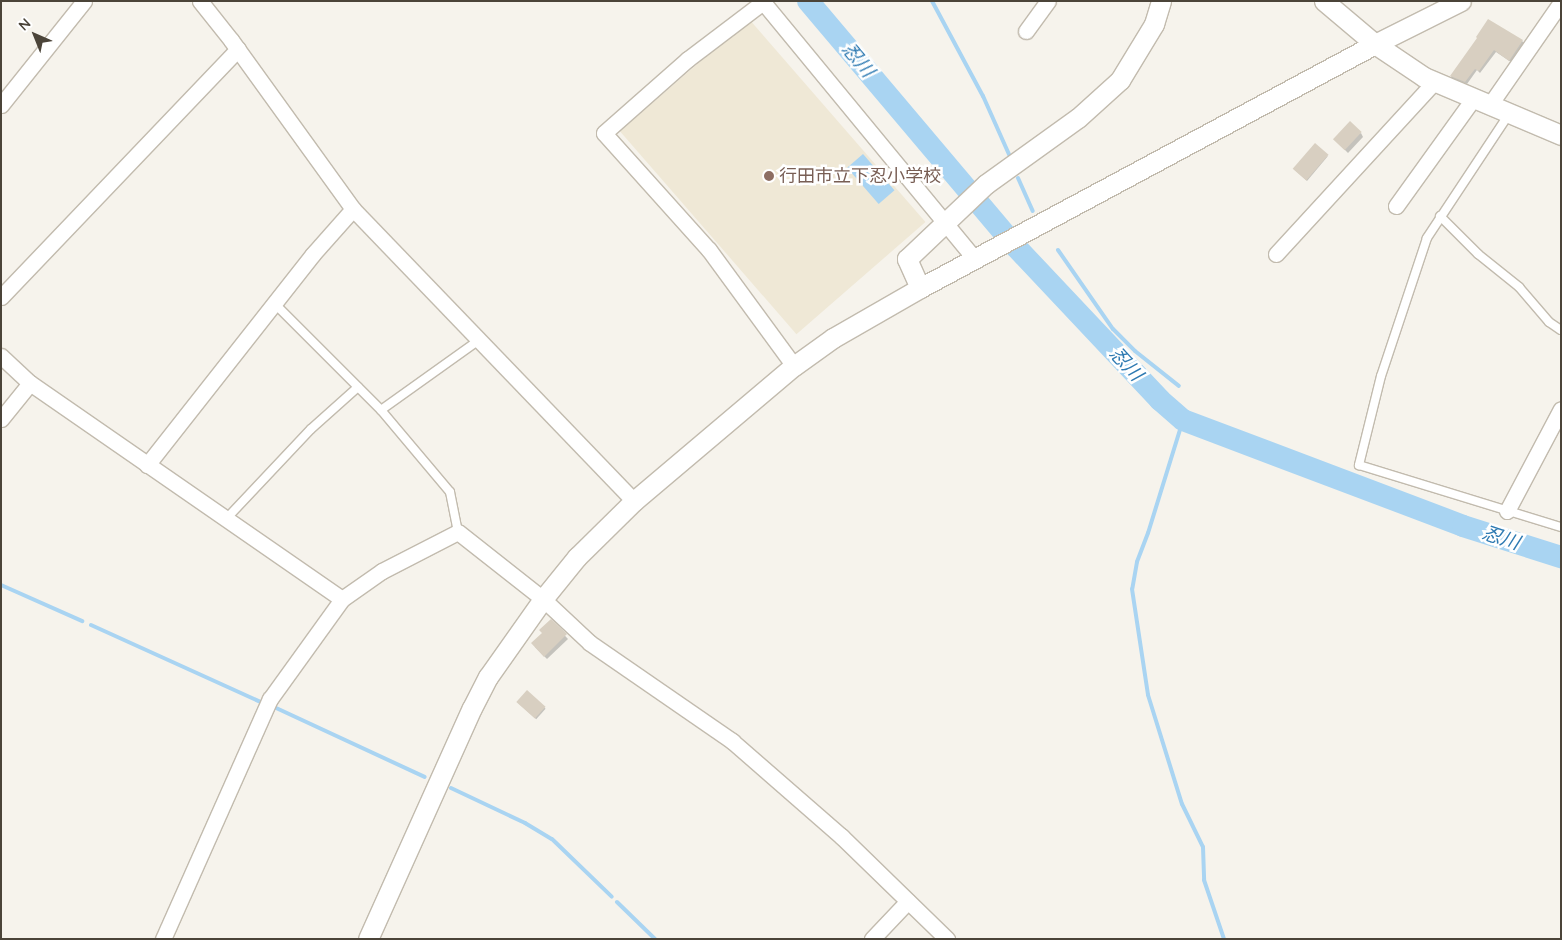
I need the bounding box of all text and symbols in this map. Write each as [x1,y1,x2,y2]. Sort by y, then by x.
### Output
north arrow [10,10,60,60]
text: N [15,14,35,34]
water label: 忍川 [837,38,879,82]
place label: 行田市立下忍小学校 [779,165,941,187]
marker: 行田市立下忍小学校 [763,170,775,182]
water label: 忍川 [1105,342,1147,386]
water label: 忍川 [1479,521,1523,555]

